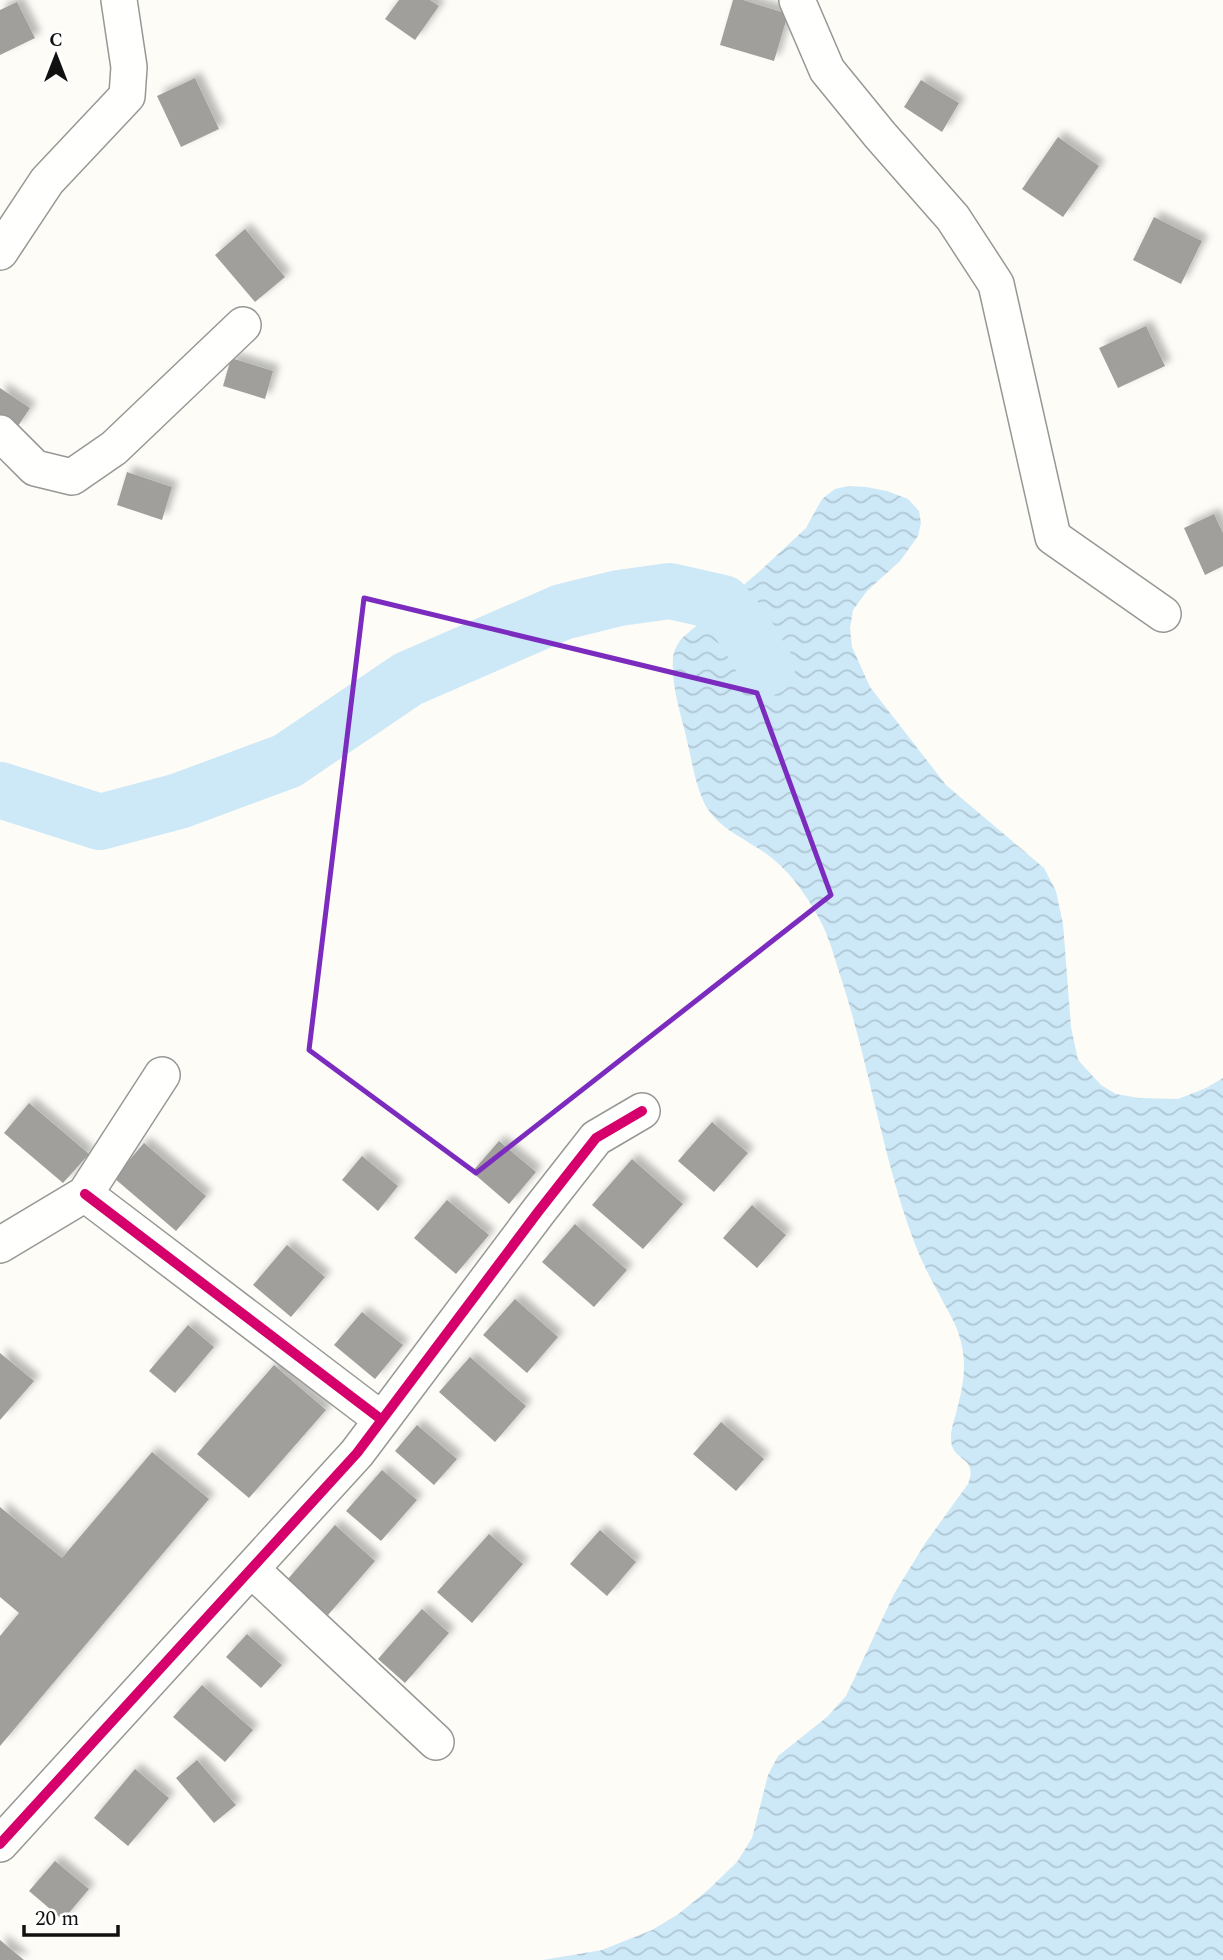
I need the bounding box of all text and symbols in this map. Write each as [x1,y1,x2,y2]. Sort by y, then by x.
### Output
north arrow [21,21,91,91]
text: С [49,26,63,55]
scale bar [24,1894,119,1938]
text: 20 m [35,1903,79,1935]

